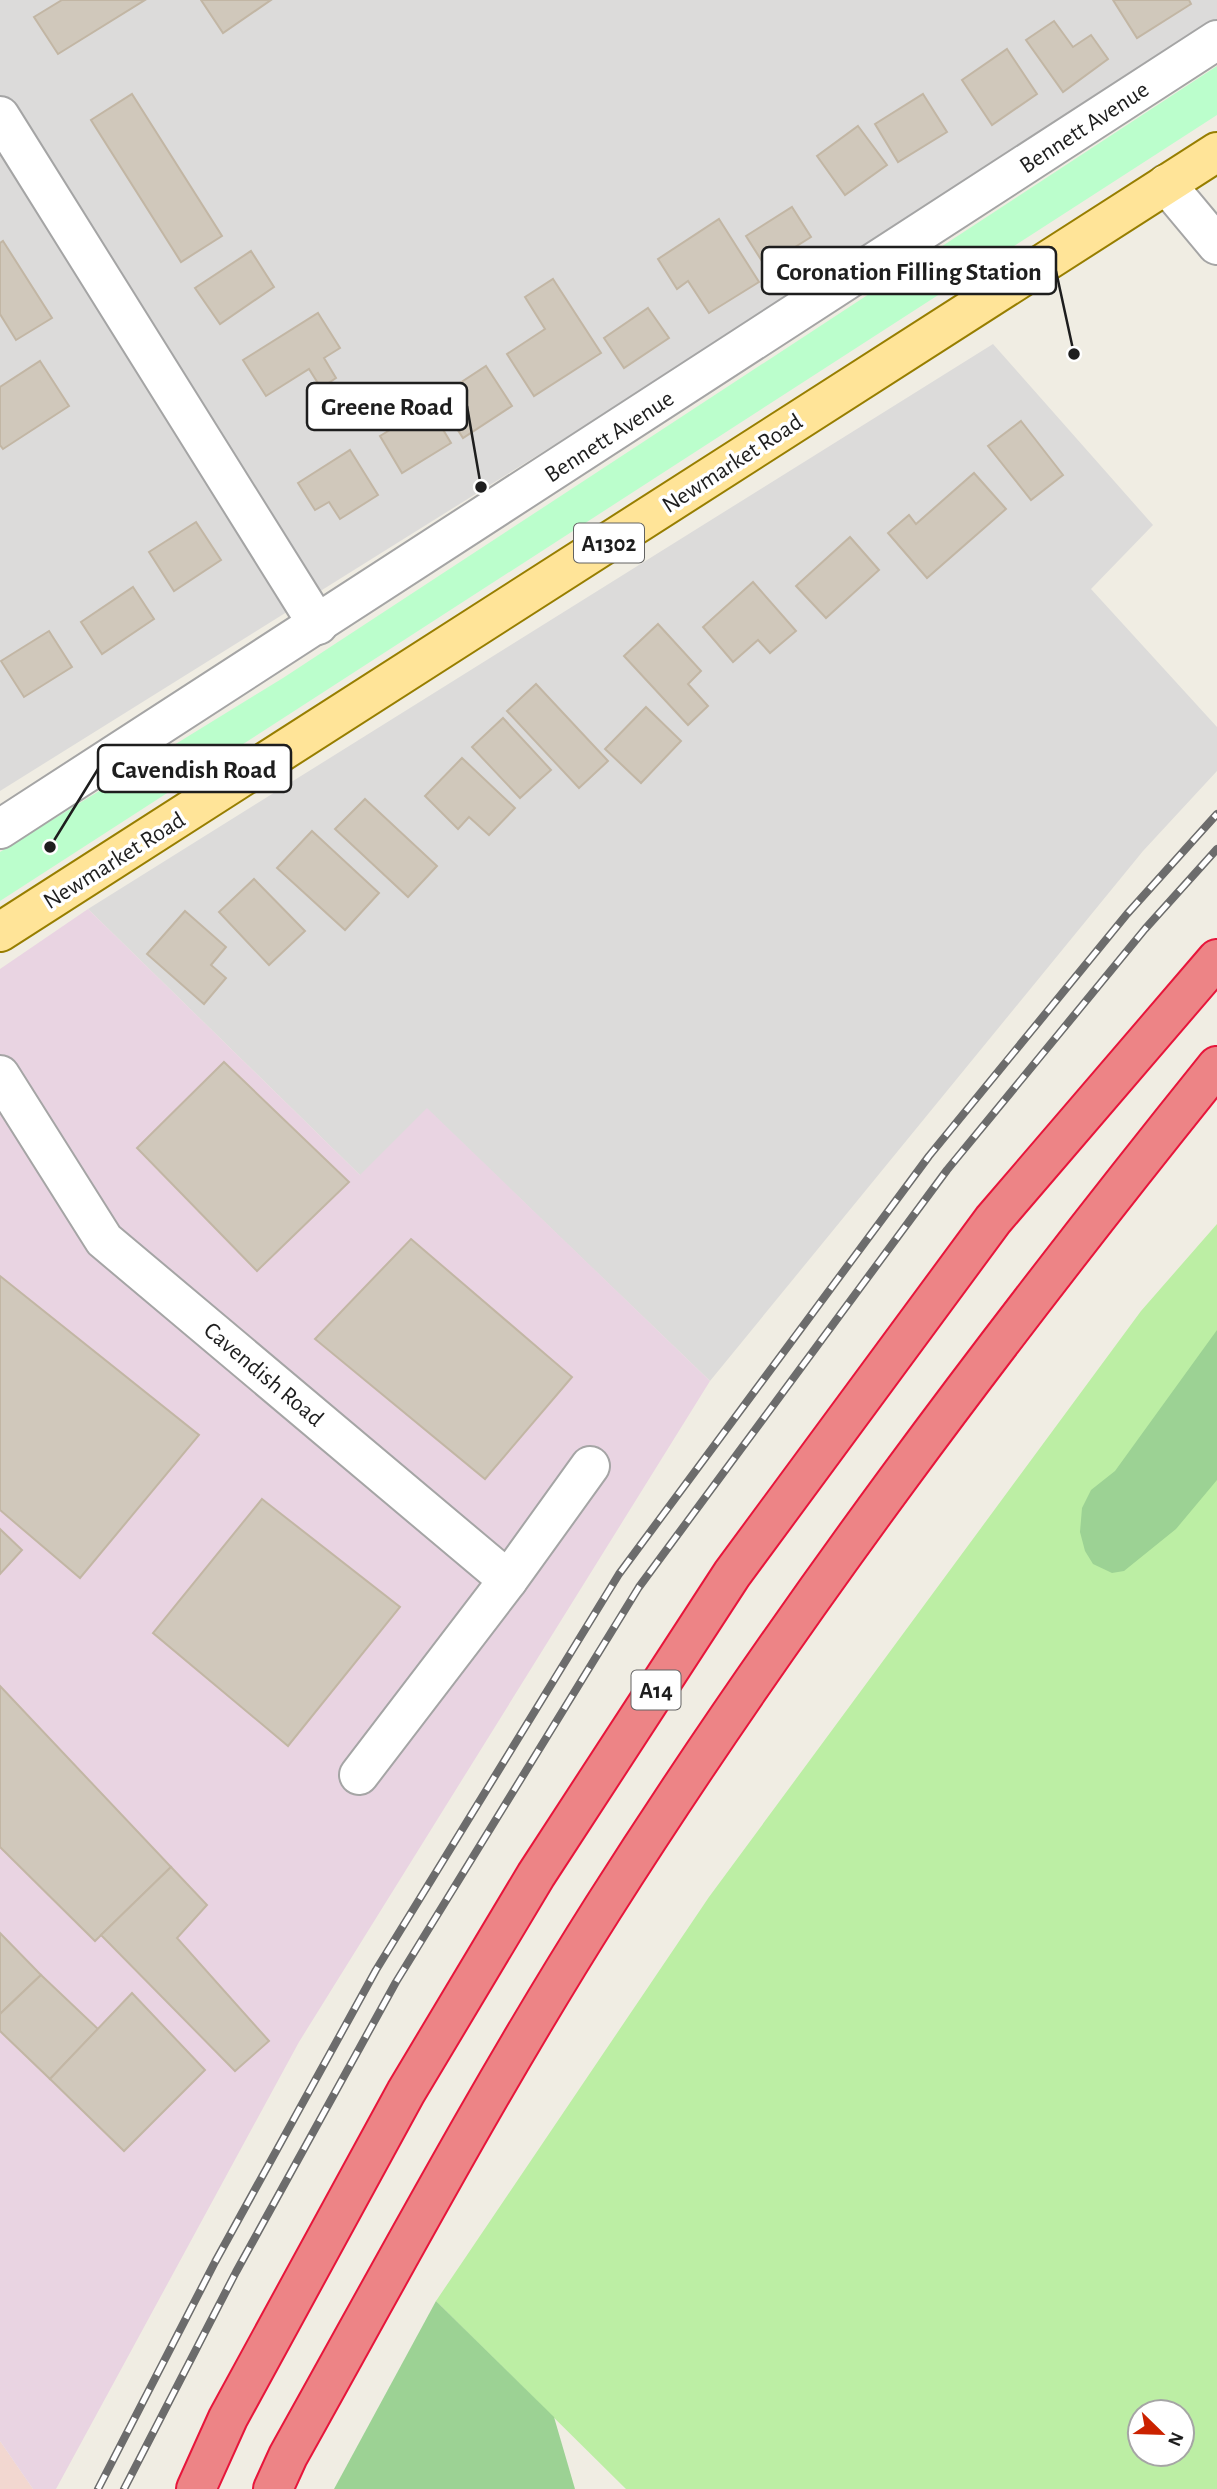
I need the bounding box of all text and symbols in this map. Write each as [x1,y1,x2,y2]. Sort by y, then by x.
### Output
street label: Bennett Avenue [1016,77,1153,178]
callout: Coronation Filling Station [762,247,1056,294]
text: Coronation Filling Station [776,259,1042,285]
callout: Greene Road [307,383,467,430]
street label: Bennett Avenue [541,386,678,487]
text: Greene Road [321,394,453,420]
street label: Newmarket Road [658,410,807,518]
road number: A1302 [574,524,644,562]
callout: Cavendish Road [98,745,291,792]
text: Cavendish Road [112,757,277,783]
street label: Newmarket Road [39,808,190,914]
street label: Cavendish Road [199,1318,328,1431]
road number: A14 [632,1670,680,1709]
north arrow [1126,2398,1196,2468]
text: N [1164,2429,1187,2449]

